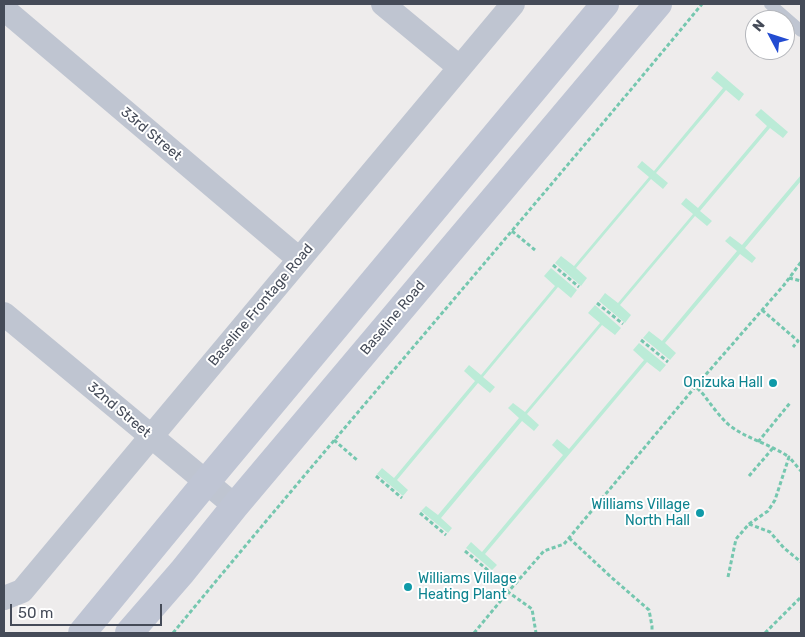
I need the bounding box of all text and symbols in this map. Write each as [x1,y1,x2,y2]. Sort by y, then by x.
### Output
north arrow [745,10,795,60]
text: N [749,16,769,35]
street label: 33rd Street [117,104,185,164]
street label: Baseline Frontage Road [205,241,317,369]
street label: Baseline Road [357,277,429,359]
place label: Onizuka Hall [683,375,763,391]
marker: Onizuka Hall [767,377,779,389]
street label: 32nd Street [84,379,154,441]
place label: Williams Village North Hall [591,497,690,530]
marker: Williams Village North Hall [694,507,706,519]
place label: Williams Village Heating Plant [418,571,517,604]
marker: Williams Village Heating Plant [402,581,414,593]
scale bar [12,594,165,626]
text: 50 m [18,604,53,622]

